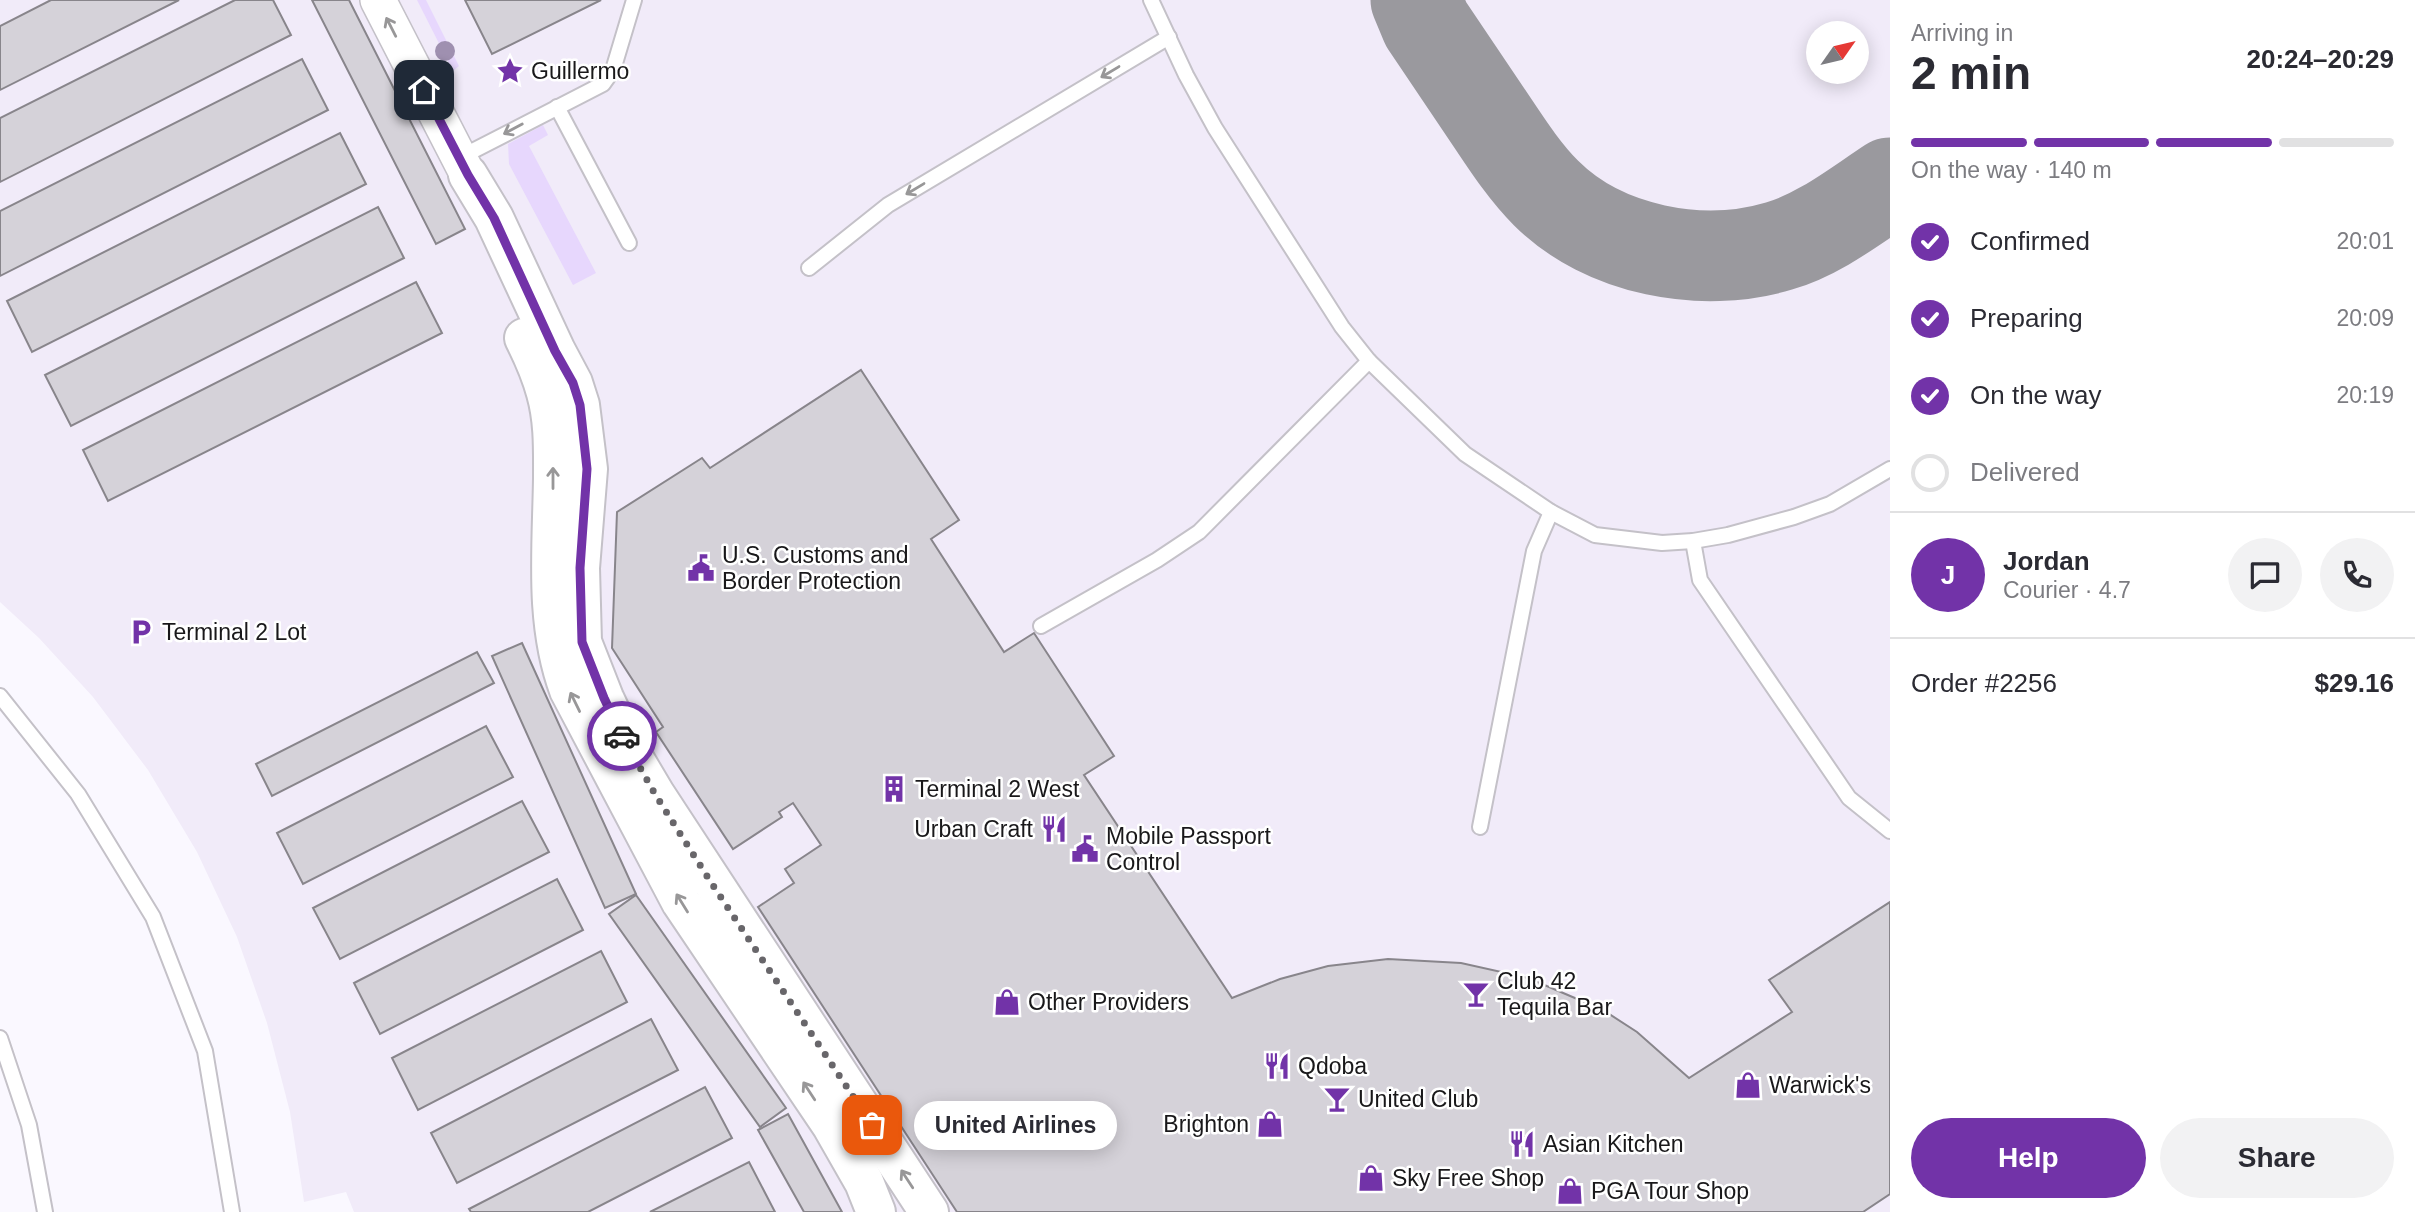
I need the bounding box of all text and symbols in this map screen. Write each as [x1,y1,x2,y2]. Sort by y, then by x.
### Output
one-way arrow [384,17,398,38]
text: Arriving in [1911,20,2013,46]
north arrow [1806,21,1869,84]
map controls [1806,21,1869,84]
text: 20:24–20:29 [2247,44,2394,74]
text: 2 min [1911,47,2031,99]
place icon: Guillermo [495,56,525,86]
place label: Guillermo [531,58,629,84]
pin [394,60,454,120]
one-way arrow [1101,66,1121,80]
icon: home [405,71,443,109]
one-way arrow [504,122,524,136]
text: On the way · 140 m [1911,157,2112,183]
one-way arrow [905,182,925,196]
icon: check [1911,223,1949,261]
text: Confirmed [1970,226,2090,256]
text: 20:01 [2336,228,2394,254]
icon: check [1911,300,1949,338]
text: Preparing [1970,303,2083,333]
text: 20:09 [2336,305,2394,331]
icon: check [1911,377,1949,415]
text: On the way [1970,380,2102,410]
text: 20:19 [2336,382,2394,408]
text: Delivered [1970,457,2080,487]
one-way arrow [546,467,559,490]
button: chat [2228,538,2302,612]
button: phone [2320,538,2394,612]
place label: U.S. Customs and Border Protection [722,542,909,594]
text: Jordan [2003,546,2090,576]
public building icon: U.S. Customs and Border Protection [686,553,716,583]
text: J [1941,560,1955,590]
text: Courier · 4.7 [2003,577,2131,603]
parking icon: Terminal 2 Lot [126,617,156,647]
place label: Terminal 2 Lot [162,619,307,645]
text: Order #2256 [1911,668,2057,698]
text: $29.16 [2314,668,2394,698]
one-way arrow [567,692,581,713]
courier [587,701,657,771]
icon: car [603,717,641,755]
building icon: Terminal 2 West [879,774,909,804]
place label: Terminal 2 West [915,776,1080,802]
restaurant icon: Urban Craft [1039,814,1069,844]
place label: Urban Craft [914,816,1034,842]
place label: Mobile Passport Control [1106,823,1272,875]
public building icon: Mobile Passport Control [1070,834,1100,864]
one-way arrow [675,893,689,913]
place label: Club 42 Tequila Bar [1497,968,1612,1020]
bar icon: Club 42 Tequila Bar [1461,979,1491,1009]
shop icon: Other Providers [992,987,1022,1017]
place label: Other Providers [1028,989,1189,1015]
restaurant icon: Qdoba [1262,1051,1292,1081]
place label: Qdoba [1298,1053,1367,1079]
shop icon: Warwick's [1733,1070,1763,1100]
place label: Warwick's [1769,1072,1871,1098]
one-way arrow [802,1082,817,1101]
bar icon: United Club [1322,1084,1352,1114]
place label: United Club [1358,1086,1478,1112]
pin [842,1095,902,1155]
callout: United Airlines [914,1100,1117,1150]
icon: bag [853,1106,891,1144]
shop icon: Brighton [1255,1109,1285,1139]
place label: Brighton [1163,1111,1249,1137]
text: United Airlines [935,1112,1096,1138]
button: Help [1911,1118,2146,1198]
button: Share [2160,1118,2394,1198]
restaurant icon: Asian Kitchen [1507,1129,1537,1159]
place label: Asian Kitchen [1543,1131,1684,1157]
shop icon: Sky Free Shop [1356,1163,1386,1193]
place label: Sky Free Shop [1392,1165,1544,1191]
one-way arrow [900,1170,914,1190]
shop icon: PGA Tour Shop [1555,1176,1585,1206]
place label: PGA Tour Shop [1591,1178,1749,1204]

